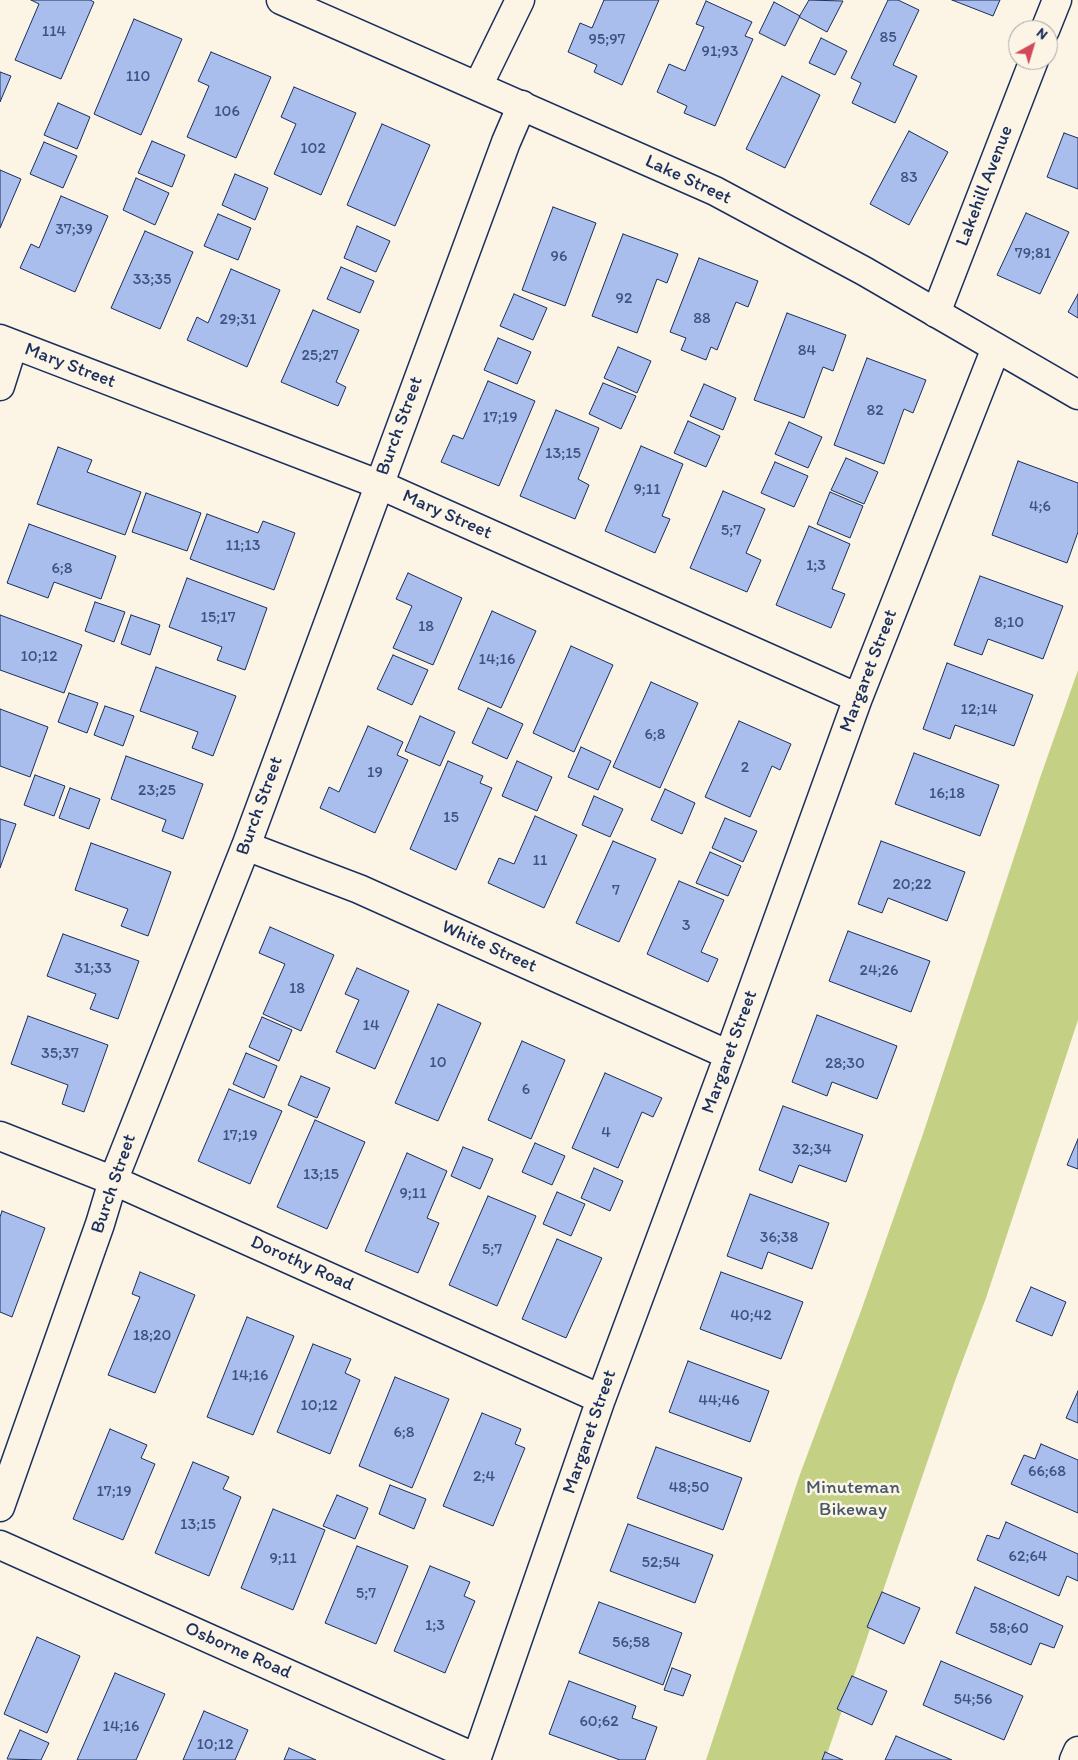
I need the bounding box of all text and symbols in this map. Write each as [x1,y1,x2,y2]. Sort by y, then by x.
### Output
north arrow [1008,20,1058,70]
house number: 114 [42,22,66,42]
text: N [1033,24,1051,43]
house number: 85 [879,28,897,48]
house number: 95;97 [588,30,626,50]
house number: 91;93 [702,42,738,62]
house number: 110 [126,67,150,87]
house number: 106 [214,102,240,122]
street label: Lakehill Avenue [952,122,1018,250]
house number: 102 [300,139,326,159]
street label: Lake Street [641,150,735,210]
house number: 83 [900,168,918,188]
house number: 37;39 [55,220,93,240]
house number: 79;81 [1015,244,1051,264]
house number: 96 [551,247,567,267]
house number: 33;35 [133,270,171,290]
house number: 92 [616,289,632,309]
house number: 88 [693,309,711,329]
house number: 29;31 [220,310,256,330]
street label: Mary Street [21,338,119,394]
house number: 84 [798,341,816,361]
house number: 25;27 [301,346,339,366]
street label: Burch Street [372,373,428,479]
house number: 82 [866,401,884,421]
house number: 17;19 [482,408,518,428]
house number: 13;15 [545,444,581,464]
house number: 9;11 [633,480,661,500]
street label: Mary Street [399,485,495,545]
house number: 4;6 [1029,497,1051,517]
house number: 5;7 [721,521,741,541]
house number: 11;13 [226,536,260,556]
house number: 1;3 [806,556,826,576]
house number: 6;8 [51,559,73,579]
street label: Margaret Street [835,606,903,736]
house number: 15;17 [200,608,236,628]
house number: 8;10 [994,613,1024,633]
house number: 18 [418,617,434,637]
house number: 10;12 [20,647,58,667]
house number: 14;16 [479,650,515,670]
house number: 12;14 [961,700,997,720]
house number: 6;8 [644,725,666,745]
street label: Burch Street [232,753,288,859]
house number: 2 [741,758,749,778]
house number: 19 [367,763,383,783]
house number: 23;25 [138,781,176,801]
house number: 16;18 [929,784,965,804]
house number: 15 [443,808,459,828]
house number: 11 [533,851,547,871]
house number: 20;22 [892,875,932,895]
house number: 7 [612,881,620,901]
street label: White Street [438,916,540,978]
house number: 3 [682,916,690,936]
house number: 31;33 [74,959,112,979]
house number: 24;26 [860,961,898,981]
house number: 18 [289,979,305,999]
street label: Margaret Street [697,987,763,1117]
house number: 14 [362,1016,380,1036]
house number: 35;37 [41,1044,79,1064]
house number: 10 [429,1053,447,1073]
house number: 28;30 [825,1054,865,1074]
house number: 6 [522,1080,530,1100]
house number: 4 [601,1123,611,1143]
house number: 17;19 [222,1126,258,1146]
street label: Burch Street [86,1131,142,1237]
house number: 32;34 [792,1140,832,1160]
house number: 13;15 [303,1165,339,1185]
house number: 9;11 [399,1184,427,1204]
house number: 36;38 [760,1228,798,1248]
street label: Dorothy Road [247,1231,357,1297]
house number: 5;7 [482,1240,502,1260]
house number: 40;42 [730,1306,772,1326]
house number: 18;20 [133,1326,171,1346]
house number: 14;16 [232,1366,268,1386]
street label: Margaret Street [558,1367,622,1497]
house number: 44;46 [698,1391,740,1411]
house number: 10;12 [300,1396,338,1416]
house number: 6;8 [393,1423,415,1443]
house number: 66;68 [1028,1462,1066,1482]
house number: 2;4 [473,1467,495,1487]
park label: Minuteman Bikeway [806,1477,900,1521]
house number: 48;50 [669,1478,709,1498]
house number: 17;19 [96,1482,132,1502]
house number: 13;15 [180,1515,216,1535]
house number: 62;64 [1009,1547,1047,1567]
house number: 9;11 [269,1549,297,1569]
house number: 52;54 [642,1553,680,1573]
house number: 5;7 [356,1584,376,1604]
house number: 1;3 [425,1616,445,1636]
street label: Osborne Road [181,1617,295,1685]
house number: 58;60 [989,1619,1029,1639]
house number: 56;58 [612,1633,650,1653]
house number: 54;56 [954,1690,992,1710]
house number: 60;62 [579,1712,619,1732]
house number: 14;16 [103,1717,139,1737]
house number: 10;12 [196,1735,234,1755]

